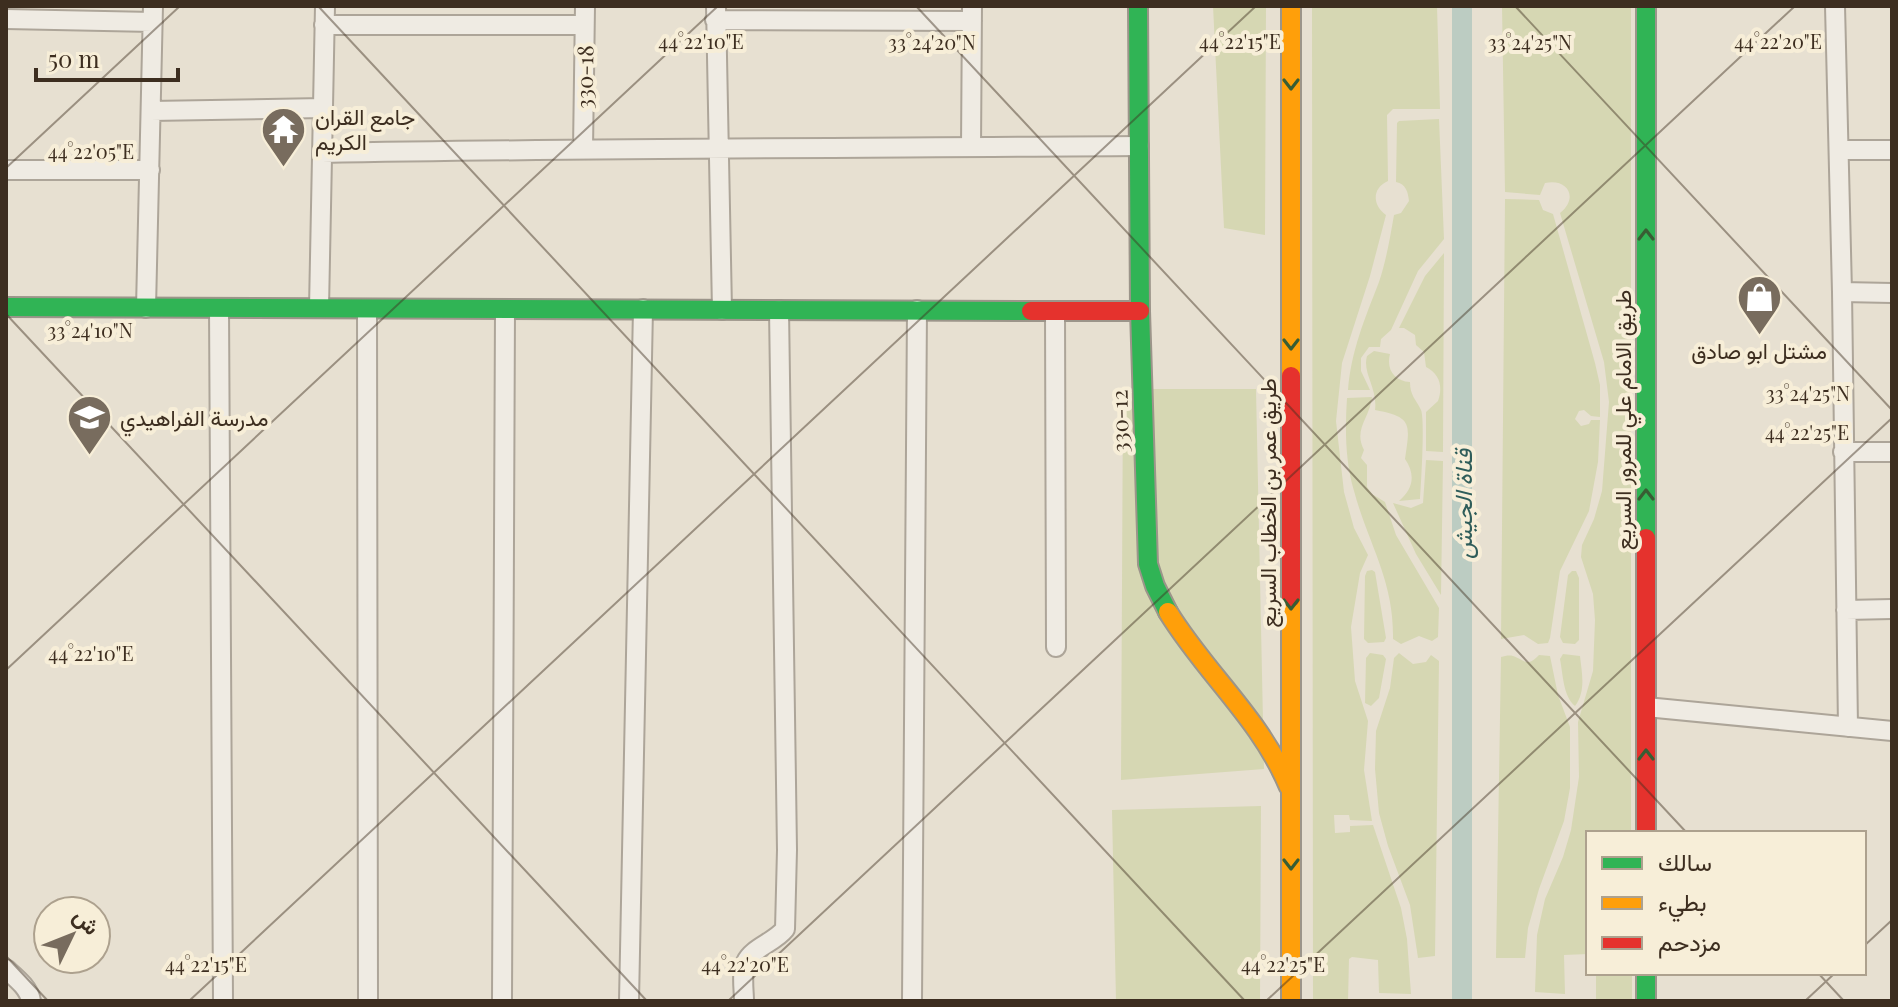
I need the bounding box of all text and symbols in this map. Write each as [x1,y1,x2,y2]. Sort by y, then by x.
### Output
text: 44°22'10"E [658,27,744,54]
text: 44°22'15"E [1199,27,1281,54]
text: 44°22'20"E [1734,27,1822,54]
text: 33°24'20"N [888,28,976,55]
text: 33°24'25"N [1488,28,1572,55]
scale bar [36,32,178,82]
text: 50 m [48,42,100,74]
street label: 330-18 [568,45,600,109]
one-way arrow [1282,78,1300,91]
place label: جامع القران الكريم [315,101,415,157]
temple icon: جامع القران الكريم [260,105,308,168]
text: 44°22'05"E [48,137,134,164]
one-way arrow [1637,228,1655,241]
shop icon: مشتل ابو صادق [1735,273,1783,336]
street label: طريق الامام علي للمرور السريع [1607,290,1642,550]
text: 33°24'10"N [47,316,133,343]
place label: مشتل ابو صادق [1691,335,1827,365]
one-way arrow [1282,338,1300,351]
street label: طريق عمر بن الخطاب السريع [1252,378,1283,628]
text: 33°24'25"N [1766,379,1850,406]
street label: 330-12 [1103,389,1135,453]
school or university icon: مدرسة الفراهيدي [65,393,113,456]
place label: مدرسة الفراهيدي [120,402,268,437]
text: 44°22'25"E [1765,418,1849,445]
water label: قناة الجيش [1446,447,1479,559]
one-way arrow [1637,488,1655,501]
one-way arrow [1282,598,1300,611]
text: 44°22'10"E [48,639,134,666]
one-way arrow [1637,748,1655,761]
legend [1586,831,1866,975]
text: سالك [1658,845,1712,877]
one-way arrow [1282,858,1300,871]
text: بطيء [1658,885,1707,922]
north arrow [32,895,112,975]
text: ش [67,901,107,941]
text: مزدحم [1658,925,1721,959]
text: 44°22'15"E [165,950,247,977]
text: 44°22'20"E [701,950,789,977]
text: 44°22'25"E [1241,950,1325,977]

